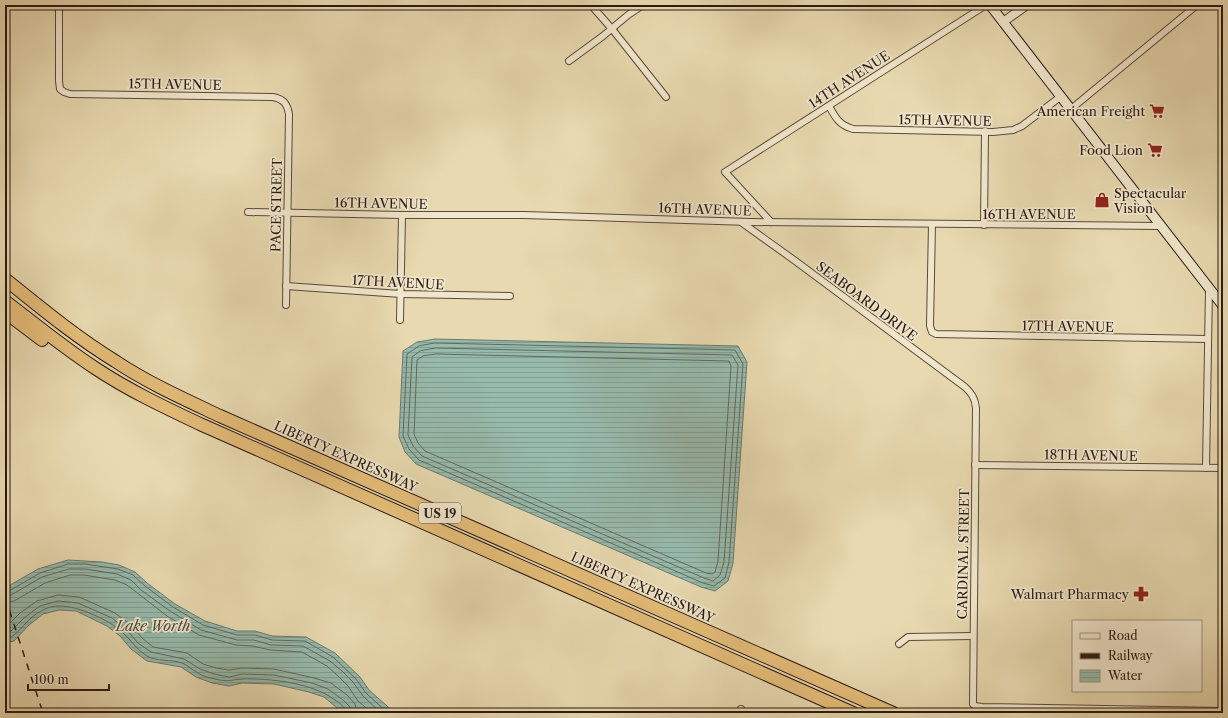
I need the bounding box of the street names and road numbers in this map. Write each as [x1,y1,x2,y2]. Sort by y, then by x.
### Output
street label: 14TH AVENUE [805,47,893,111]
street label: 15TH AVENUE [128,75,222,93]
street label: 15TH AVENUE [898,111,992,129]
street label: PACE STREET [267,157,285,252]
street label: 16TH AVENUE [334,194,428,212]
street label: 16TH AVENUE [658,199,752,219]
street label: 16TH AVENUE [982,206,1076,222]
street label: SEABOARD DRIVE [813,258,921,344]
street label: 17TH AVENUE [351,272,445,292]
street label: 17TH AVENUE [1022,317,1114,335]
street label: LIBERTY EXPRESSWAY [272,417,421,495]
street label: 18TH AVENUE [1044,446,1138,464]
street label: CARDINAL STREET [954,488,972,620]
road number: US 19 [419,503,461,523]
street label: LIBERTY EXPRESSWAY [569,548,718,626]

